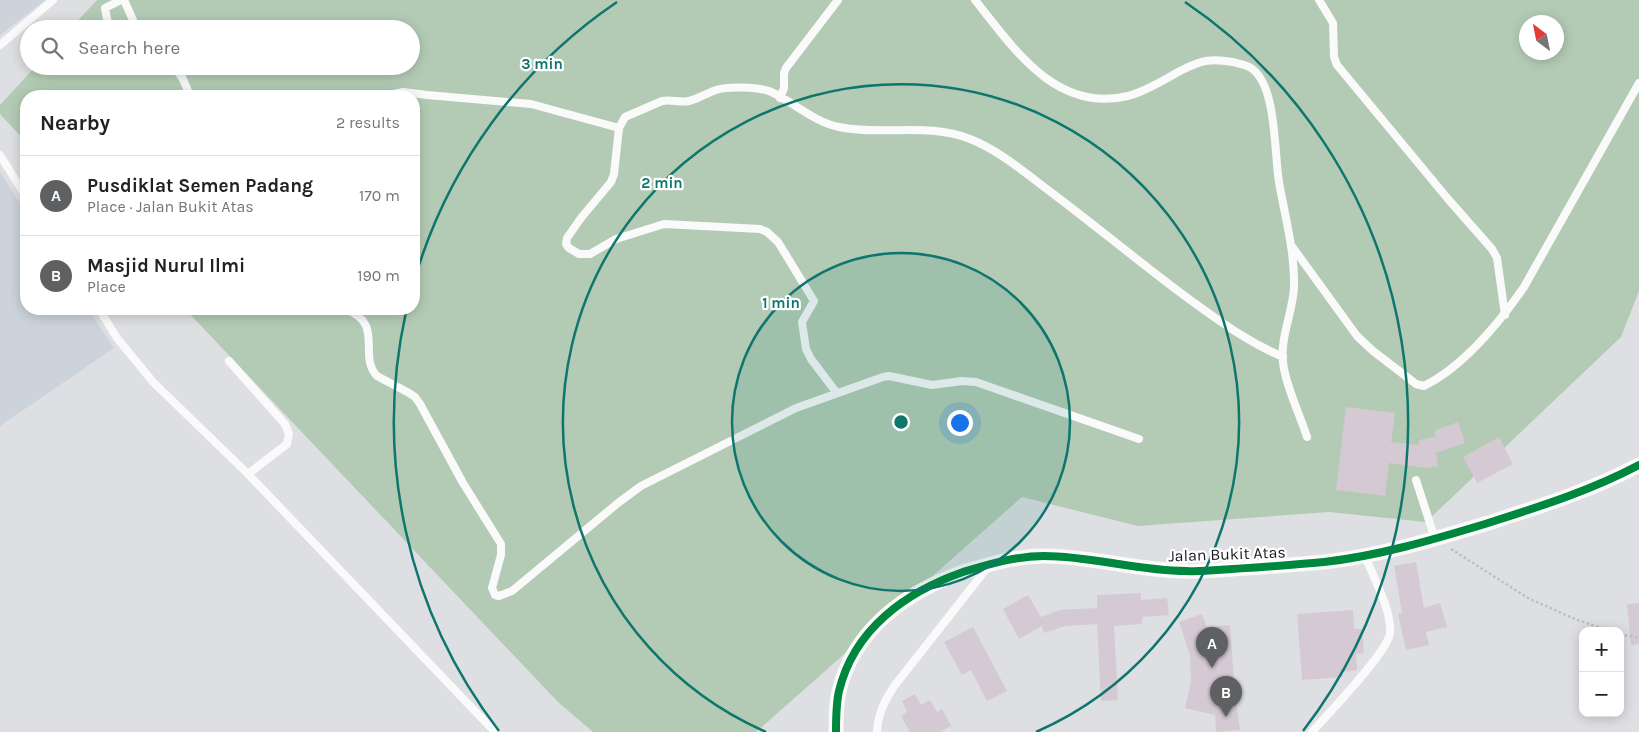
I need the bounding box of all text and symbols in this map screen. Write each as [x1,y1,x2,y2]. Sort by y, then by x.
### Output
north arrow [1519,15,1564,60]
search box [20,20,420,75]
icon: search [38,34,66,62]
text: Search here [78,37,180,59]
text: 3 min [521,55,563,73]
text: Nearby [40,111,110,135]
text: 2 results [336,113,400,132]
text: 2 min [641,174,683,192]
text: Pusdiklat Semen Padang [87,175,313,197]
text: A [51,186,61,205]
text: 170 m [359,186,400,205]
text: Place · Jalan Bukit Atas [87,197,254,216]
text: Masjid Nurul Ilmi [87,255,245,277]
text: B [51,266,61,285]
text: 190 m [357,266,400,285]
text: Place [87,277,126,296]
text: 1 min [762,294,800,312]
your location [947,410,973,436]
centre of rings [892,413,910,431]
street label: Jalan Bukit Atas [1168,542,1286,566]
pin: A [1196,627,1228,668]
map controls [1579,627,1624,717]
button: + [1579,627,1624,672]
button: − [1579,672,1624,717]
pin: B [1210,676,1242,717]

